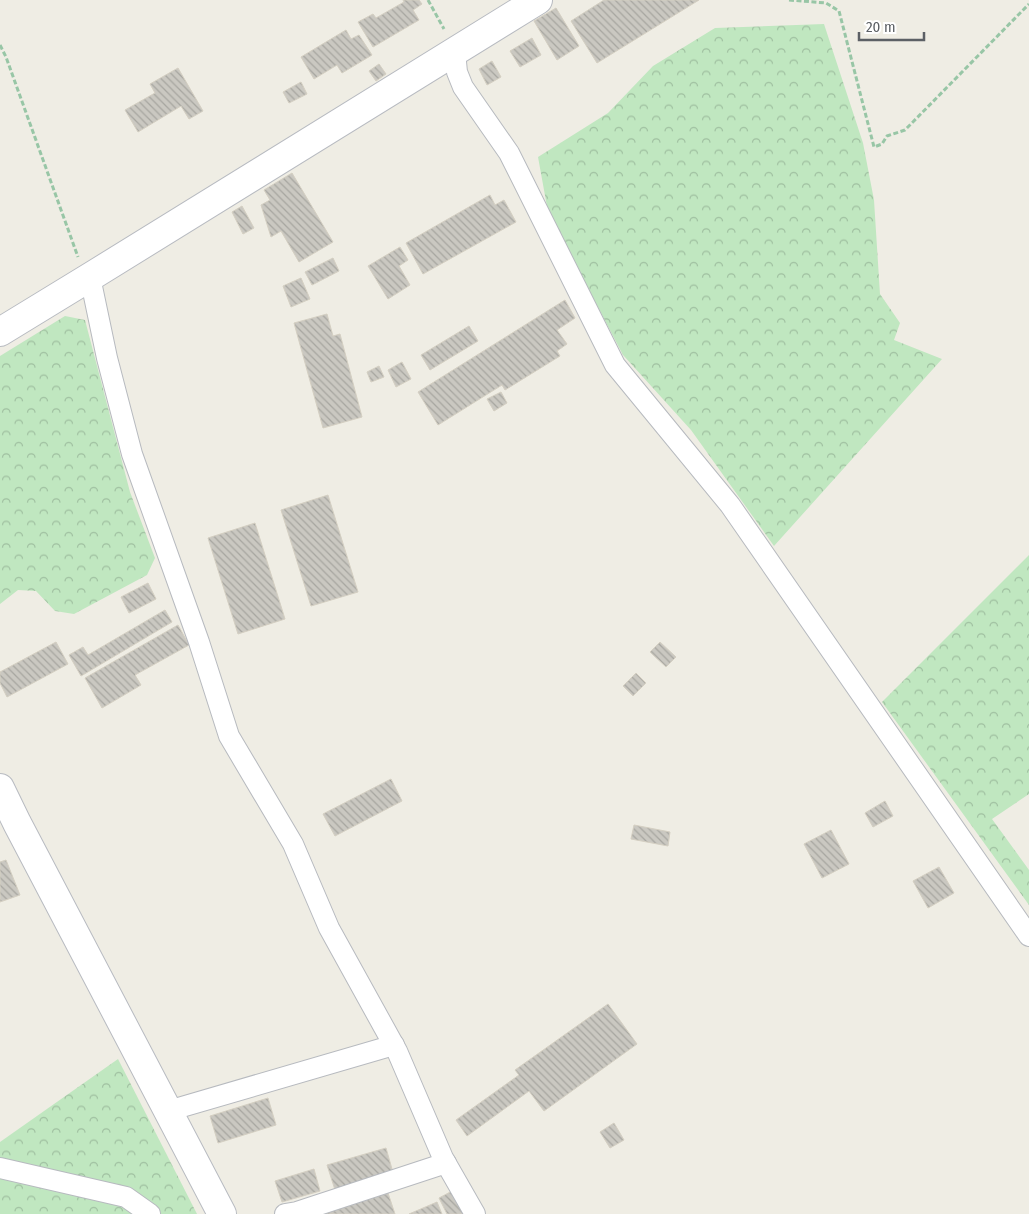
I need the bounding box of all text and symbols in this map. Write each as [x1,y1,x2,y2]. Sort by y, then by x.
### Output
scale bar [859,10,924,42]
text: 20 m [866,18,896,36]

